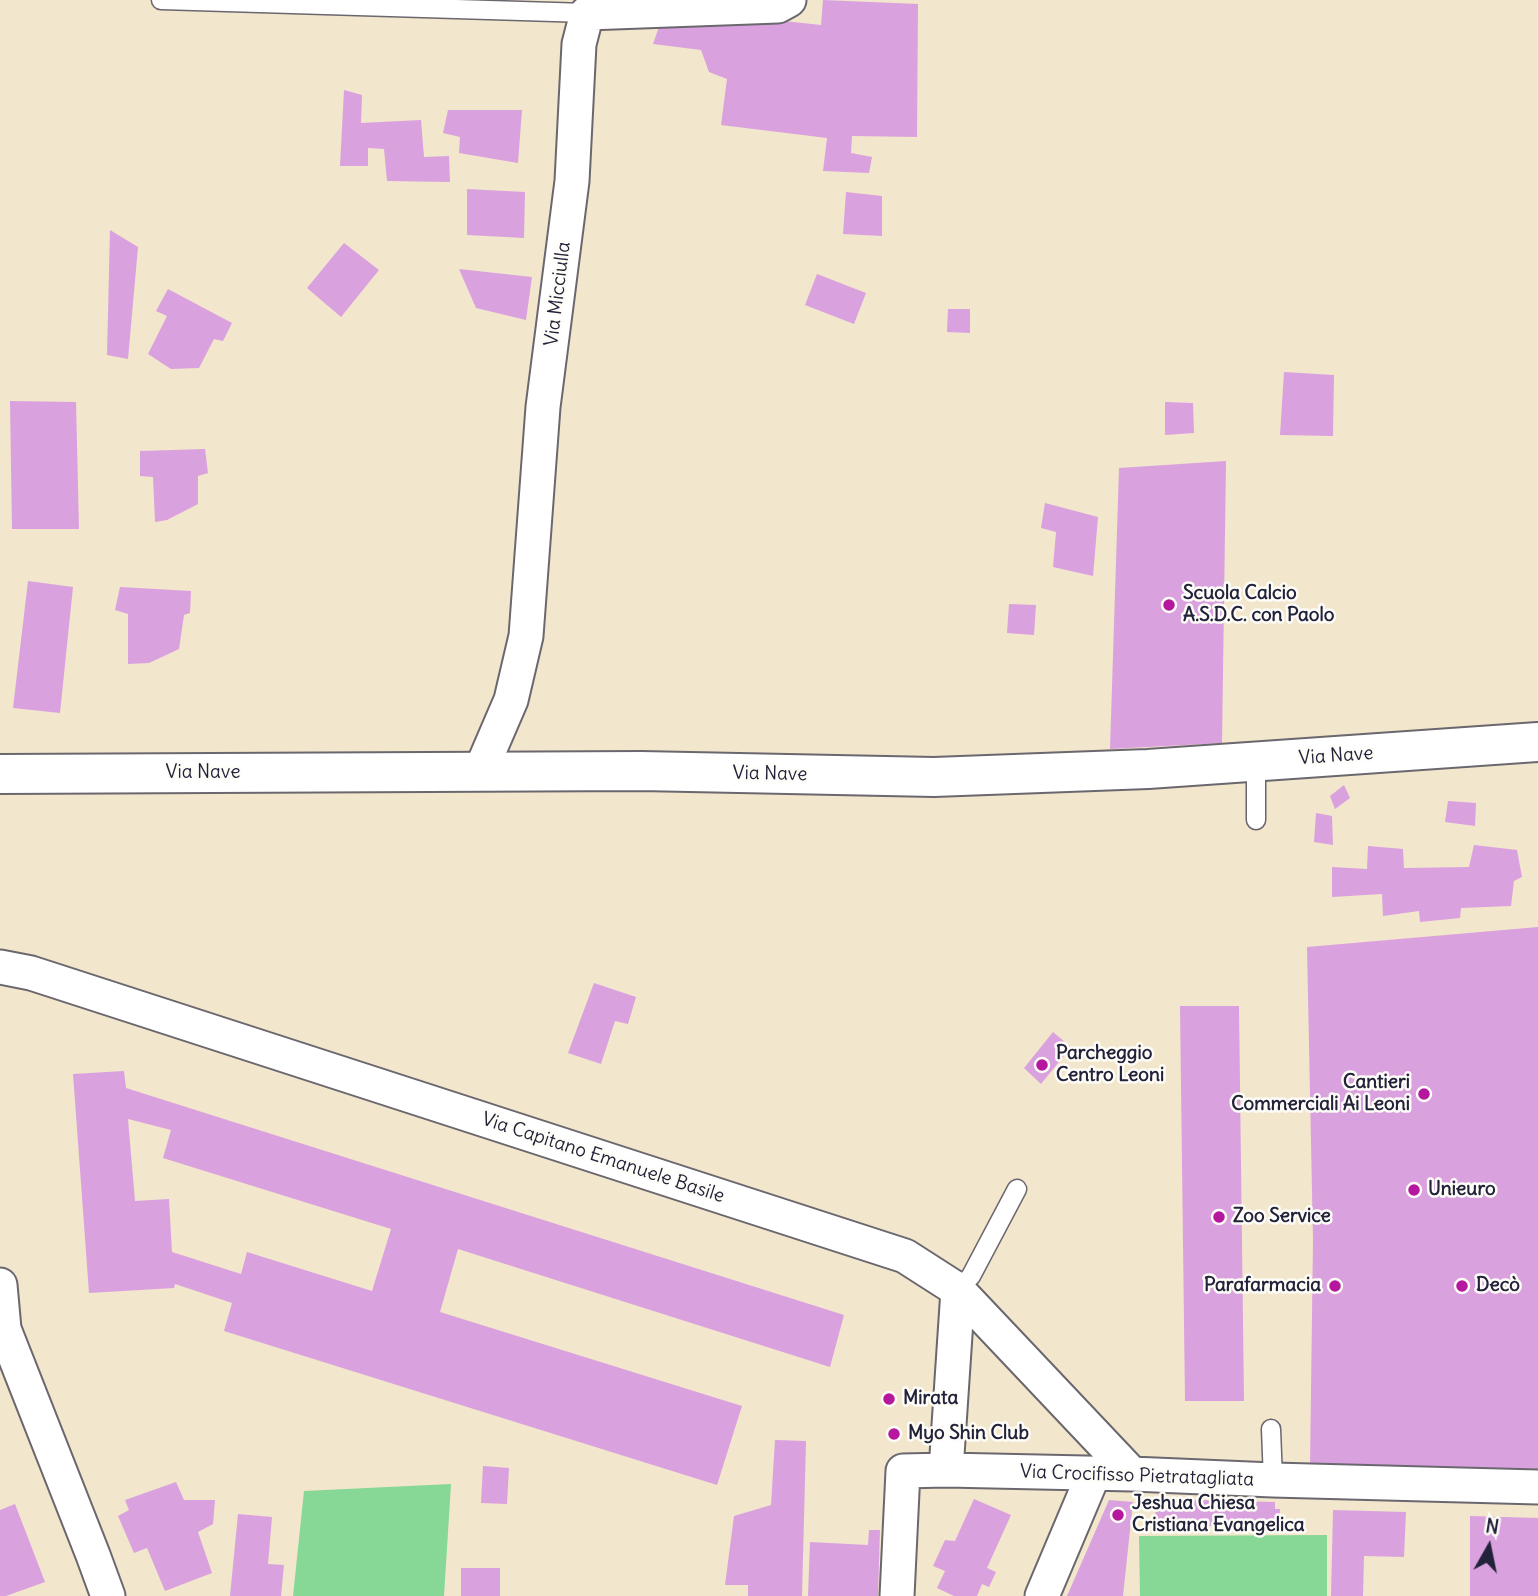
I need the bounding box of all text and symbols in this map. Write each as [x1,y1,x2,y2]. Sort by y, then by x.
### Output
street label: Via Micciulla [540,241,576,347]
place label: Scuola Calcio A.S.D.C. con Paolo [1183,583,1334,627]
marker: Scuola Calcio A.S.D.C. con Paolo [1161,597,1177,613]
street label: Via Nave [1298,742,1374,770]
street label: Via Nave [166,762,240,784]
street label: Via Nave [732,762,808,786]
place label: Parcheggio Centro Leoni [1056,1043,1164,1087]
marker: Parcheggio Centro Leoni [1034,1057,1050,1073]
place label: Cantieri Commerciali Ai Leoni [1231,1072,1410,1116]
marker: Cantieri Commerciali Ai Leoni [1416,1086,1432,1102]
street label: Via Capitano Emanuele Basile [479,1108,727,1208]
place label: Unieuro [1428,1179,1496,1201]
marker: Unieuro [1406,1182,1422,1198]
place label: Zoo Service [1233,1206,1331,1228]
marker: Zoo Service [1211,1209,1227,1225]
place label: Parafarmacia [1204,1275,1321,1297]
place label: Decò [1476,1275,1520,1297]
marker: Parafarmacia [1327,1278,1343,1294]
marker: Decò [1454,1278,1470,1294]
place label: Mirata [903,1388,958,1410]
marker: Mirata [881,1391,897,1407]
place label: Myo Shin Club [908,1423,1029,1445]
marker: Myo Shin Club [886,1426,902,1442]
street label: Via Crocifisso Pietratagliata [1020,1461,1254,1491]
place label: Jeshua Chiesa Cristiana Evangelica [1132,1493,1305,1537]
marker: Jeshua Chiesa Cristiana Evangelica [1110,1507,1126,1523]
north arrow [1454,1512,1524,1582]
text: N [1484,1513,1501,1539]

